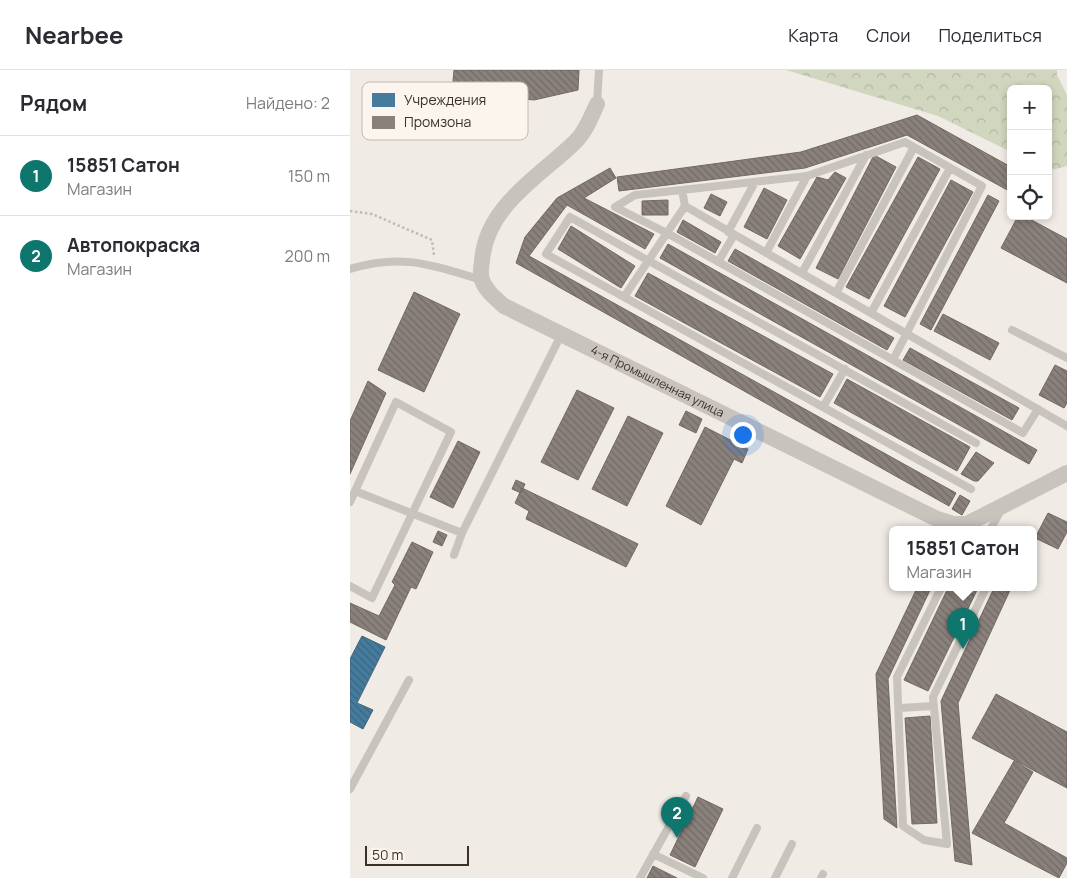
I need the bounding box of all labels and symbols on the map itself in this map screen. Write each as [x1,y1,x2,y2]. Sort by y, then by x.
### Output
legend [362,82,528,140]
text: Учреждения [404,90,486,109]
text: Промзона [404,112,471,131]
street label: 4-я Промышленная улица [588,341,727,421]
your location [730,422,756,448]
pin: 1 [947,608,979,649]
pin: 2 [661,797,693,838]
scale bar [365,843,469,866]

